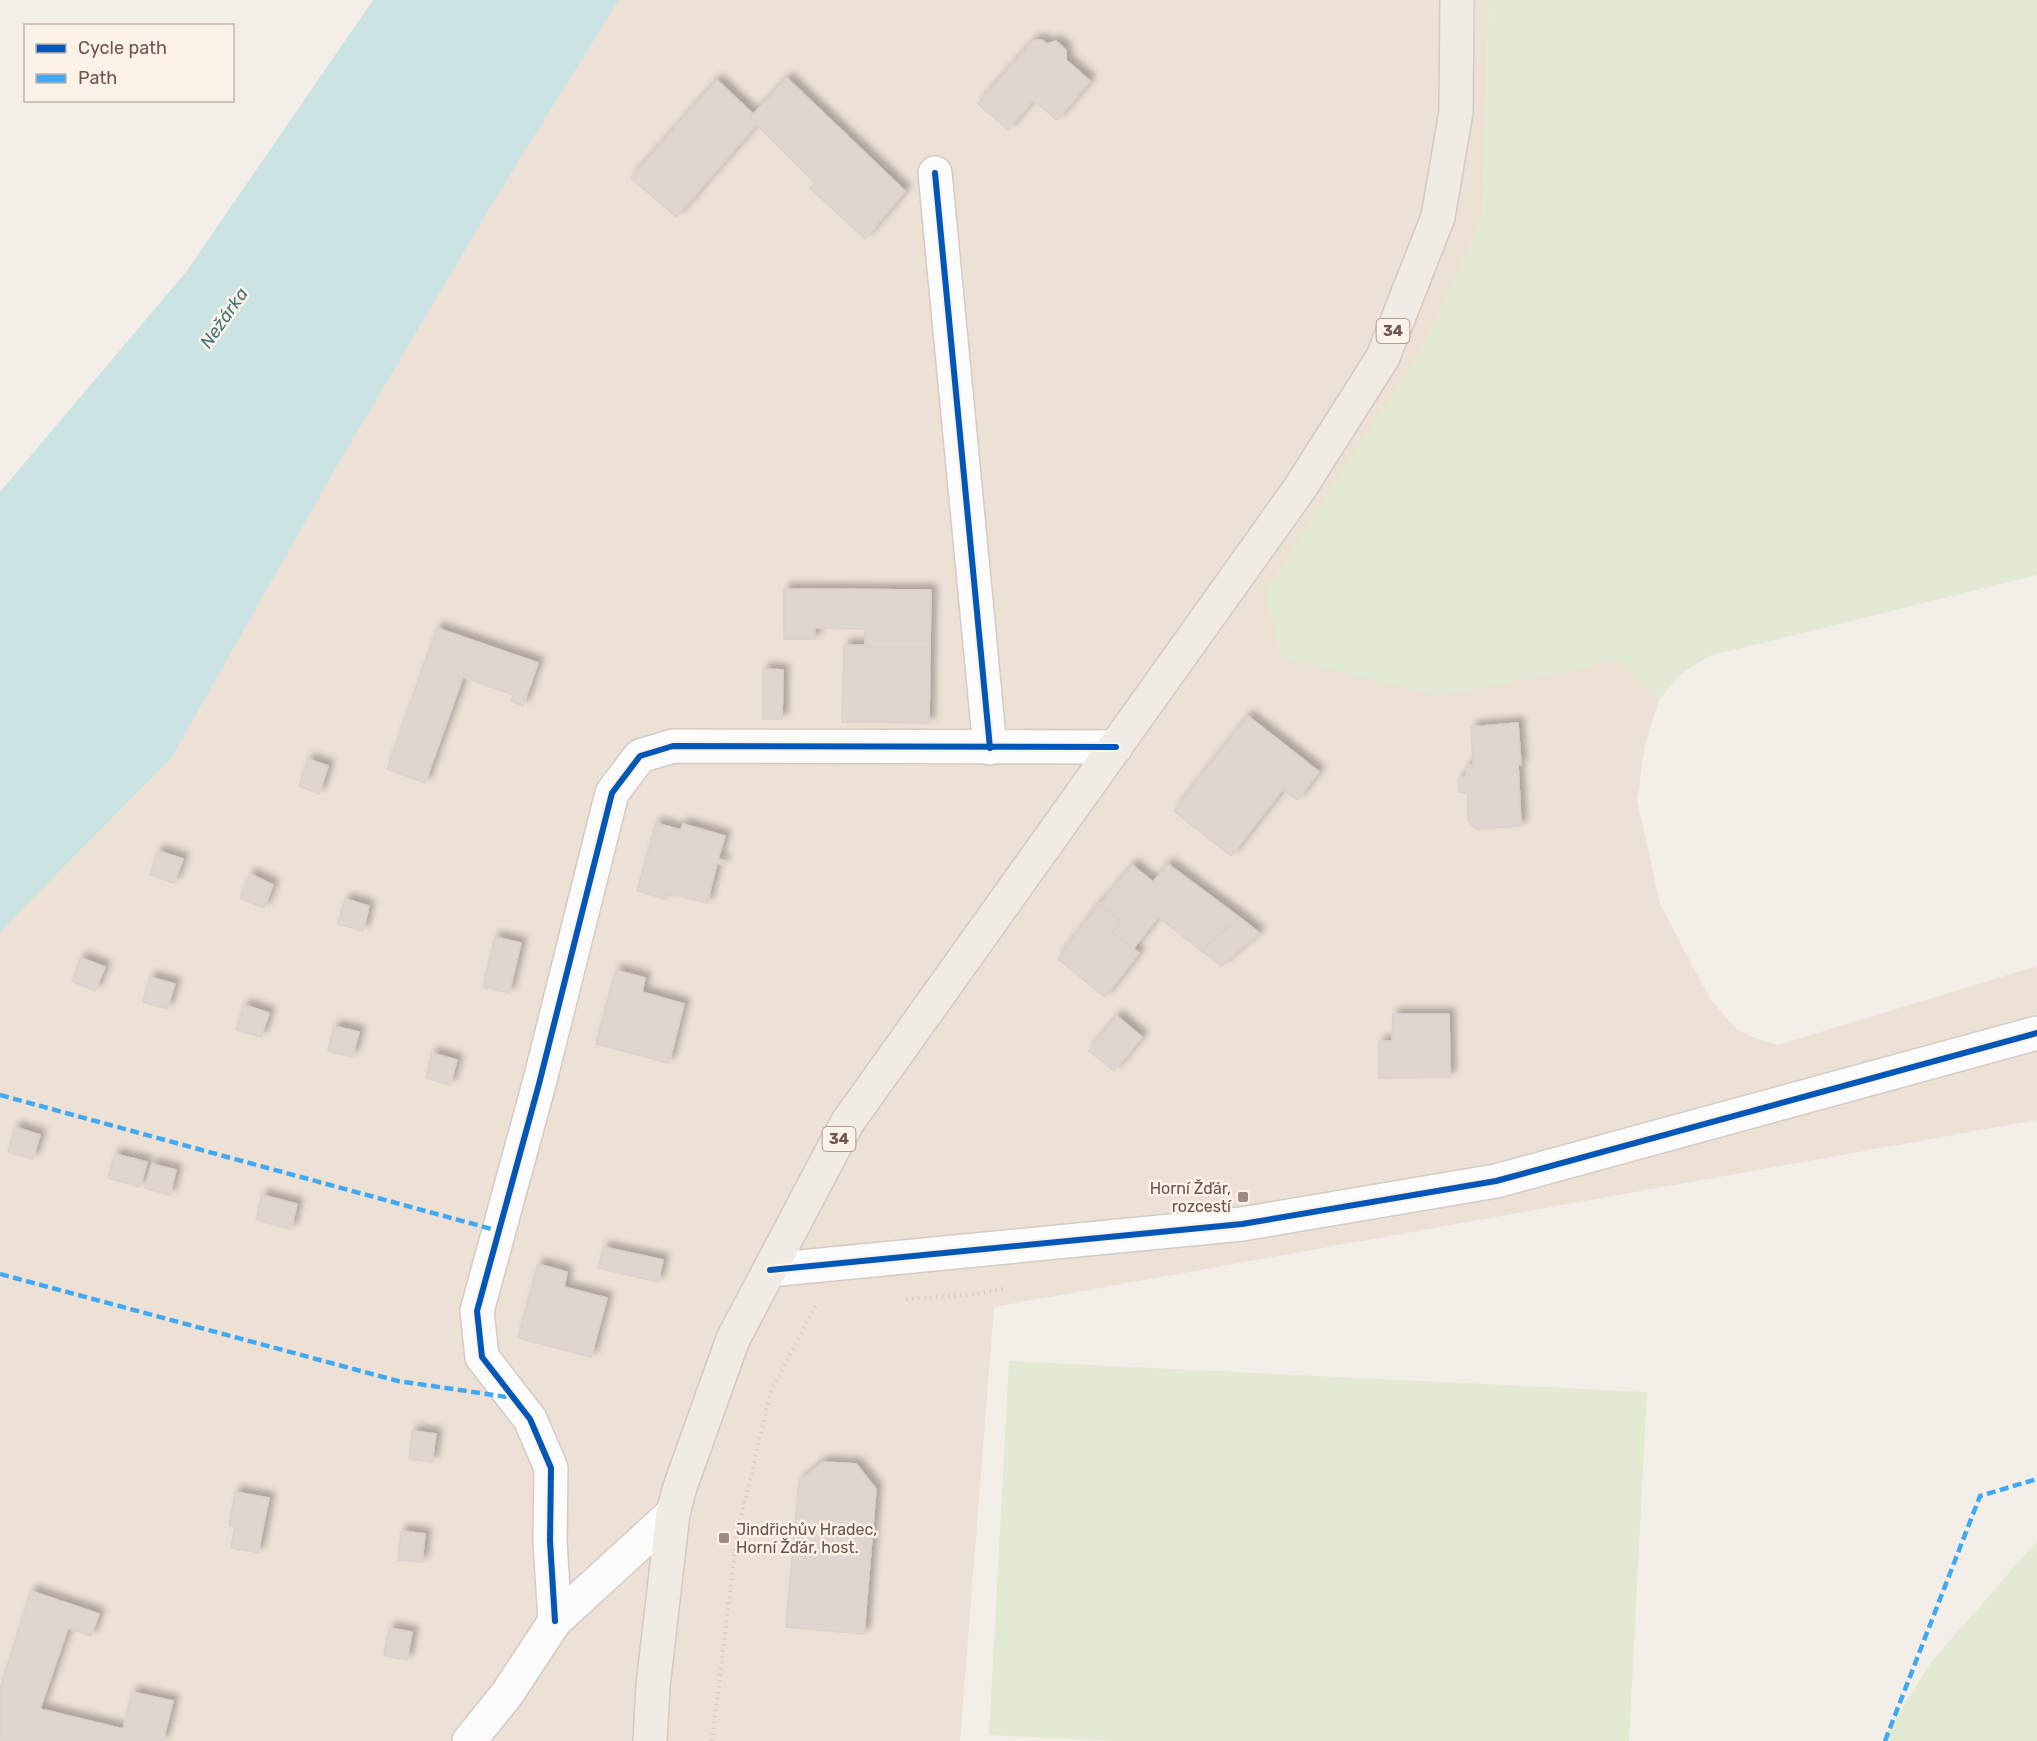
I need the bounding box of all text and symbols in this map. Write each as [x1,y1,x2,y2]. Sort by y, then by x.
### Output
legend [24,24,234,102]
text: Cycle path [78,37,167,59]
text: Path [78,67,117,89]
water label: Nežárka [195,283,253,353]
road number: 34 [1376,319,1410,343]
road number: 34 [822,1127,856,1151]
place label: Horní Žďár, rozcestí [1150,1179,1232,1216]
marker: Horní Žďár, rozcestí [1236,1190,1250,1204]
place label: Jindřichův Hradec, Horní Žďár, host. [736,1520,877,1557]
marker: Jindřichův Hradec, Horní Žďár, host. [717,1531,731,1545]

